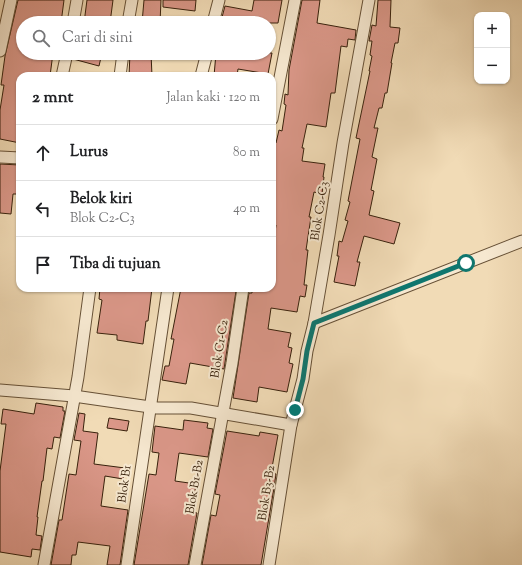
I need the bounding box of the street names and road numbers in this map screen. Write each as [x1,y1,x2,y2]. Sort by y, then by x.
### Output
street label: Blok C2-C3 [306,180,334,242]
street label: Blok C1-C2 [207,318,234,379]
street label: Blok B1-B2 [181,458,209,516]
street label: Blok B1 [113,464,137,504]
street label: Blok B3-B2 [254,464,280,522]

